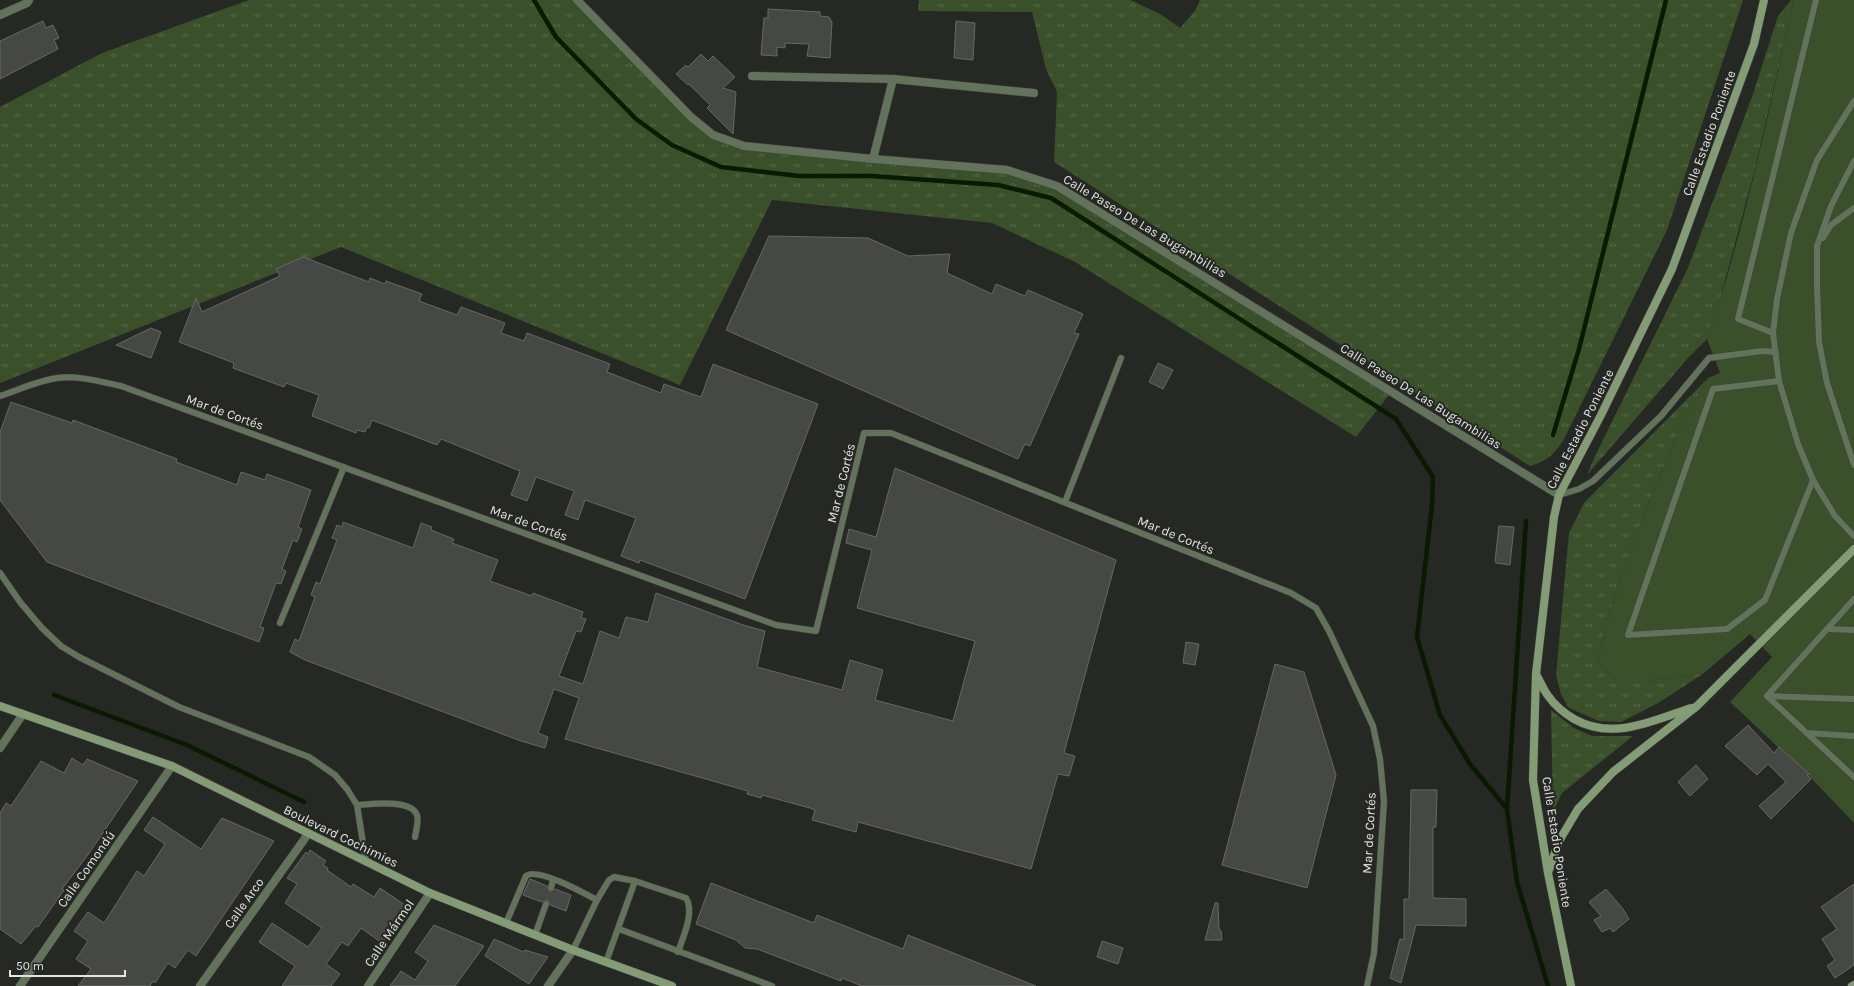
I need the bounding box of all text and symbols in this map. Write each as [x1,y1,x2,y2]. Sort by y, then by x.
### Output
street label: Calle Estadio Poniente [1679,68,1739,198]
street label: Calle Paseo De Las Bugambilias [1061,171,1229,281]
street label: Calle Paseo De Las Bugambilias [1338,340,1505,452]
street label: Calle Estadio Poniente [1543,366,1617,491]
street label: Mar de Cortés [184,391,266,433]
street label: Mar de Cortés [824,441,858,524]
street label: Mar de Cortés [488,502,570,544]
street label: Mar de Cortés [1135,513,1217,557]
street label: Calle Estadio Poniente [1539,776,1575,909]
street label: Mar de Cortés [1359,792,1379,874]
street label: Boulevard Cochimies [281,802,401,870]
street label: Calle Comondú [54,828,118,910]
street label: Calle Arco [221,875,267,931]
street label: Calle Mármol [361,896,417,970]
scale bar [10,952,125,978]
text: 50 m [16,959,44,973]

